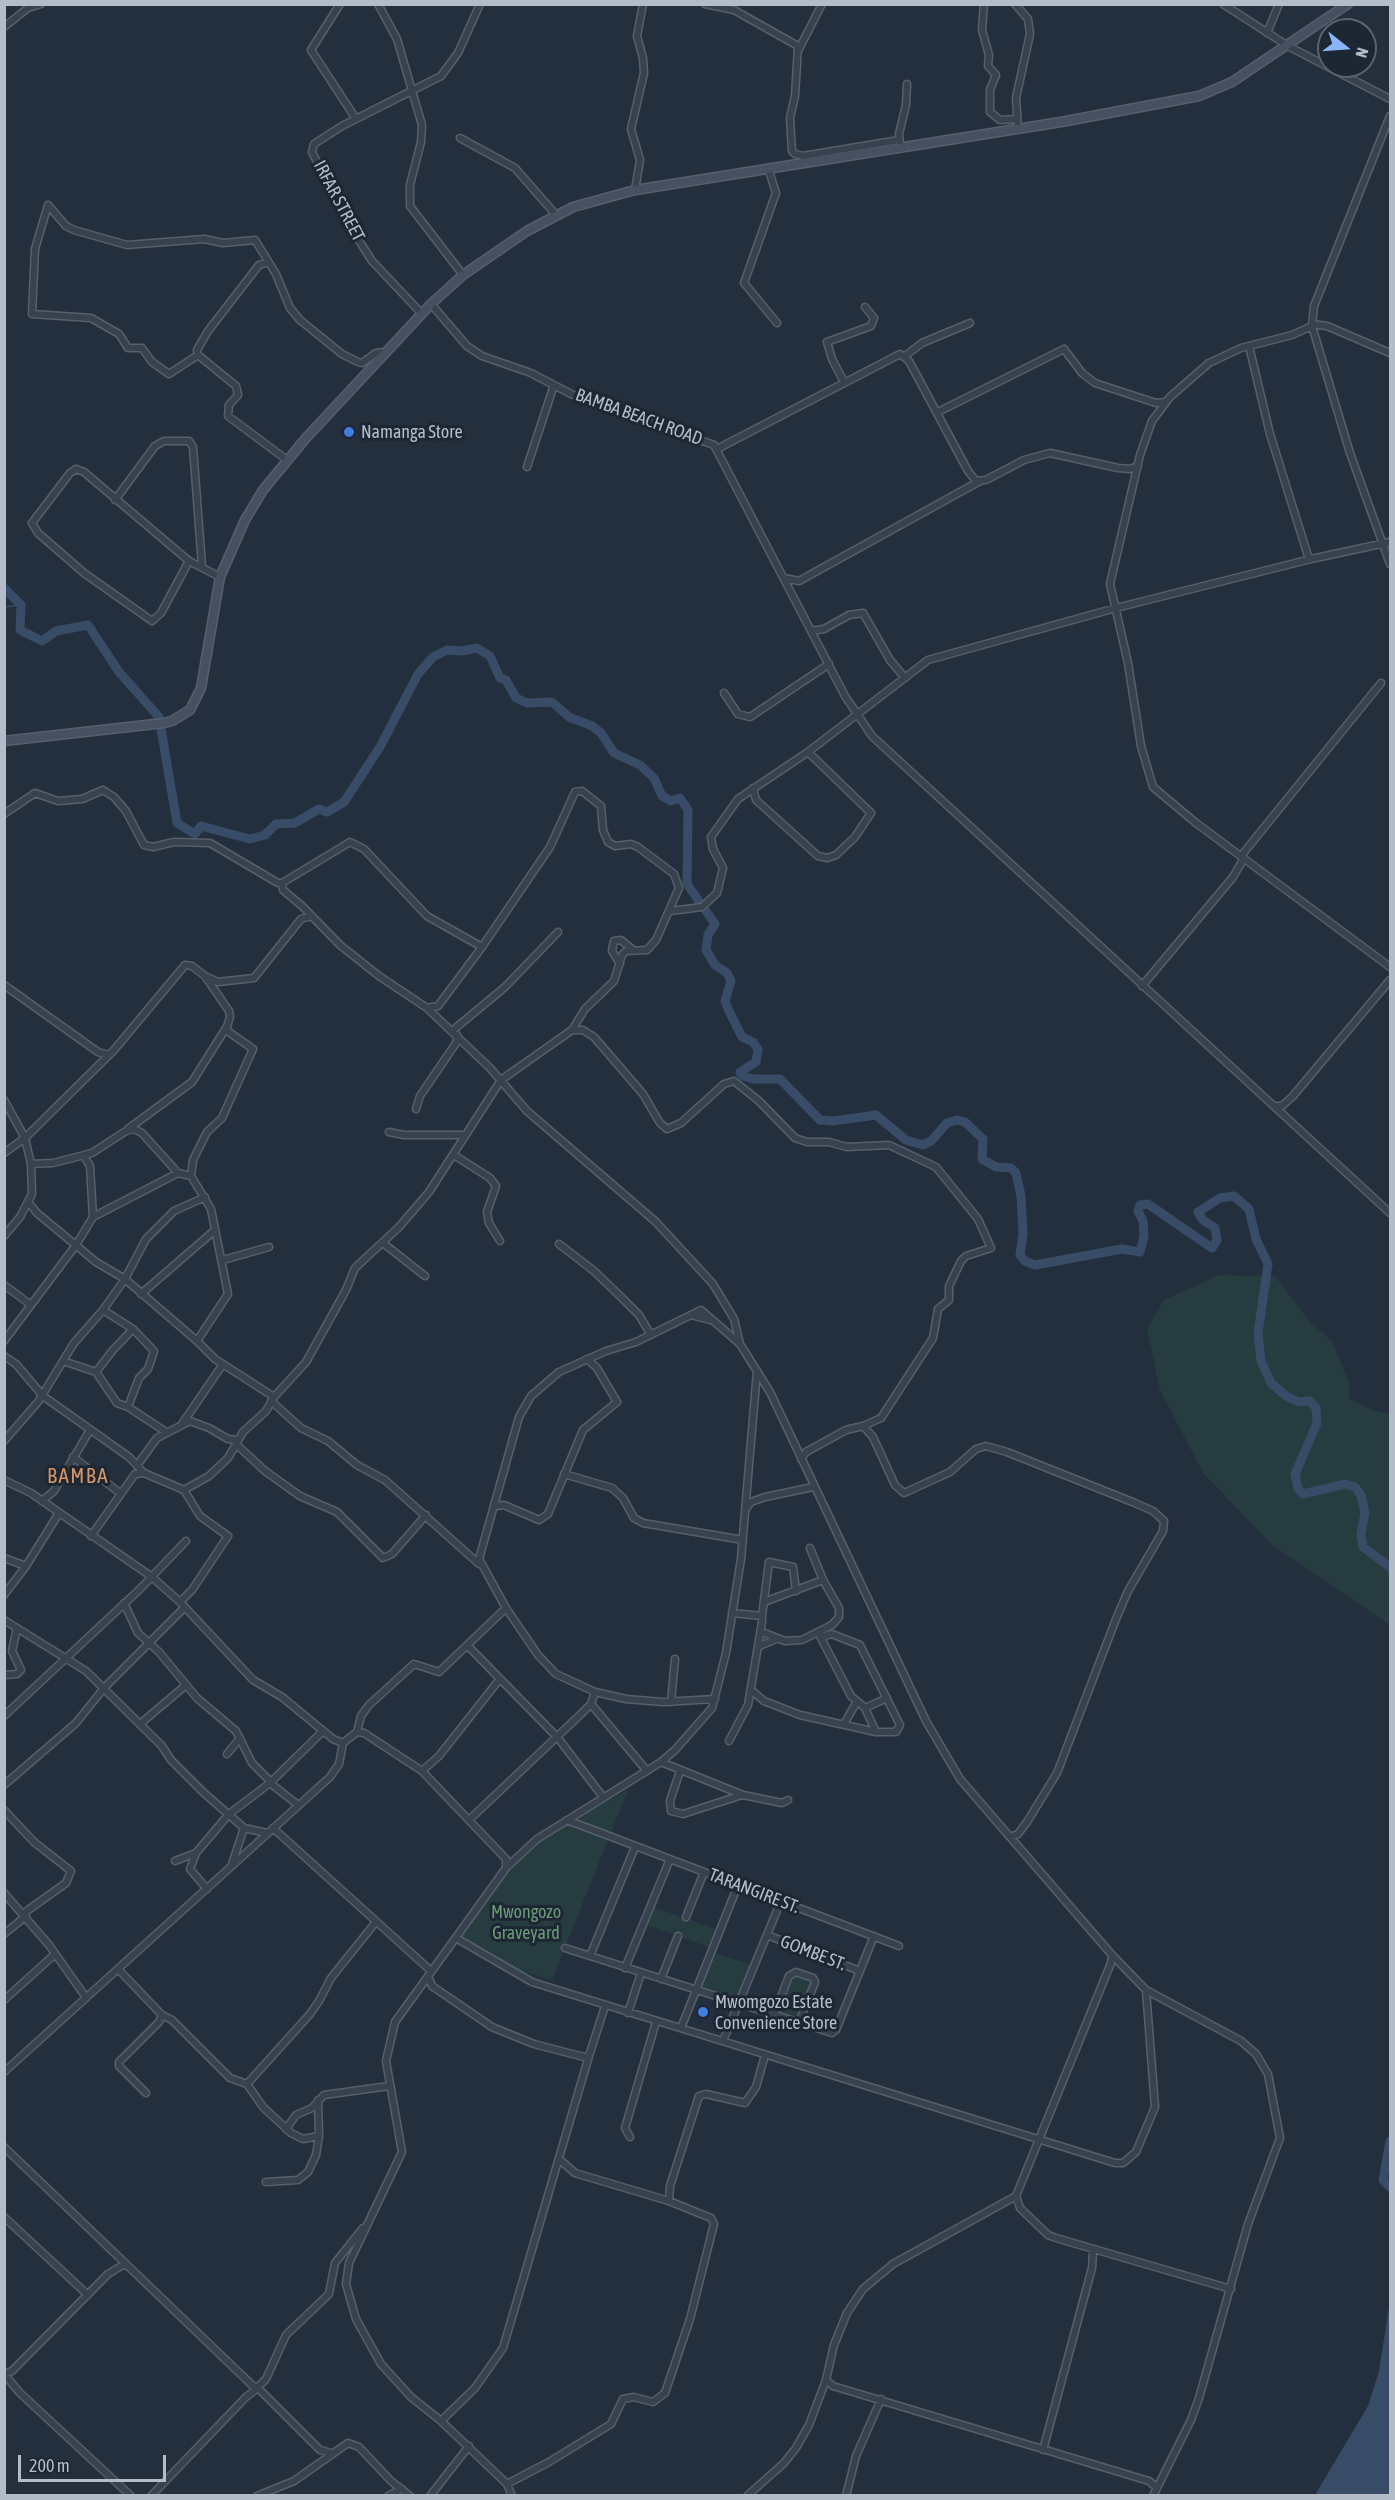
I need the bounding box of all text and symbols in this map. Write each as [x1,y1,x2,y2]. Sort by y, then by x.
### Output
north arrow [1317,18,1377,78]
text: N [1352,46,1372,60]
street label: IRFAR STREET [309,157,369,245]
street label: BAMBA BEACH ROAD [573,384,705,450]
place label: Namanga Store [361,421,463,443]
marker: Namanga Store [342,425,356,439]
district label: BAMBA [47,1463,109,1489]
street label: TARANGIRE ST. [706,1864,802,1918]
park label: Mwongozo Graveyard [491,1901,561,1944]
street label: GOMBE ST. [777,1931,849,1975]
place label: Mwomgozo Estate Convenience Store [715,1991,837,2034]
marker: Mwomgozo Estate Convenience Store [696,2005,710,2019]
scale bar [21,2443,170,2481]
text: 200 m [29,2455,70,2476]

